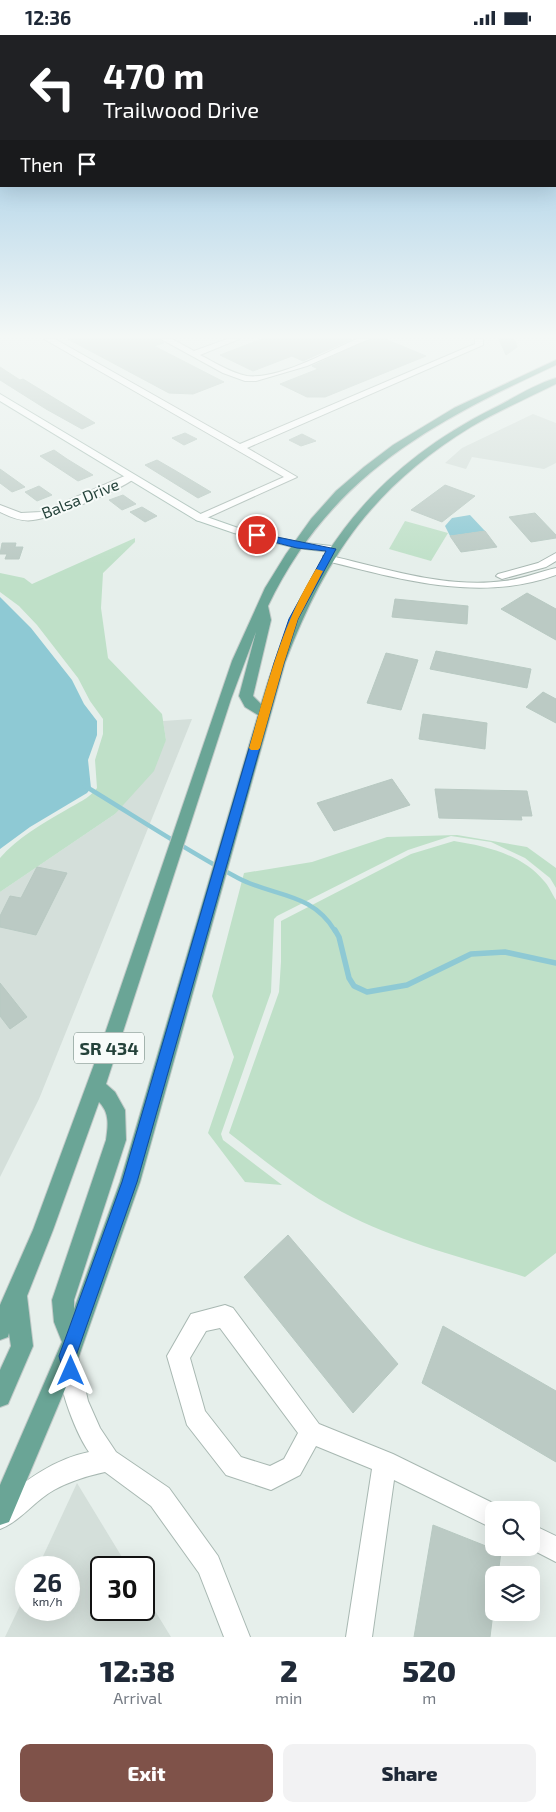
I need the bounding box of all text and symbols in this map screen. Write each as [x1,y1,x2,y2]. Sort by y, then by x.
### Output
text: 12:36 [25,6,71,29]
text: 470 m [103,54,204,96]
icon: left [20,55,85,120]
text: Trailwood Drive [103,96,259,122]
icon: arrive [73,150,101,178]
text: Then [20,153,63,176]
street label: Balsa Drive [38,474,122,522]
pin [236,514,278,556]
icon: arrive [243,521,271,549]
road number: SR 434 [74,1033,144,1063]
position arrow [44,1344,96,1396]
map controls [485,1501,540,1621]
button: search [485,1501,540,1556]
speed limit sign: 30 [90,1556,155,1621]
button: layers [485,1566,540,1621]
text: 26 [33,1567,62,1597]
text: km/h [33,1594,62,1608]
text: 12:38 [100,1652,175,1688]
text: 2 [280,1652,298,1688]
text: 520 [402,1652,456,1688]
text: Arrival [113,1688,162,1707]
text: min [275,1688,302,1707]
text: m [422,1688,436,1707]
button: Exit [20,1744,273,1802]
button: Share [283,1744,536,1802]

